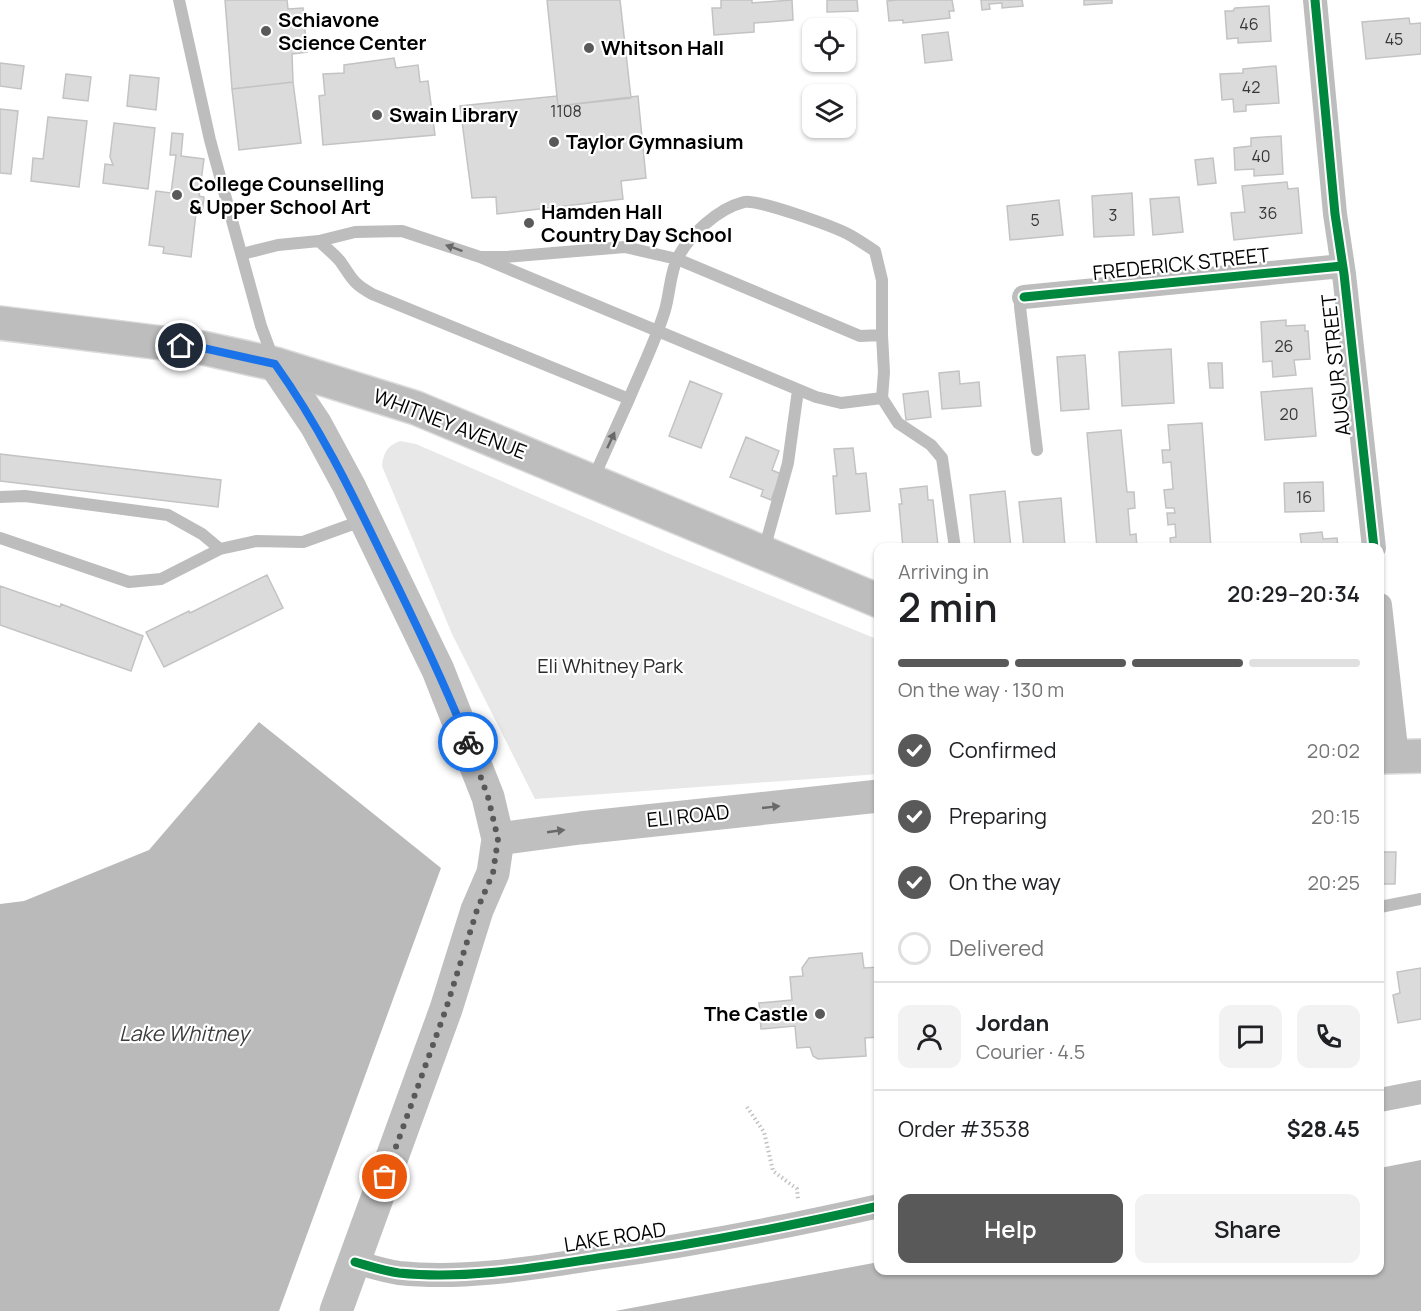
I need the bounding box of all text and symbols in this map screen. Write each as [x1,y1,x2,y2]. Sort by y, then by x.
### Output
place label: Schiavone Science Center [278,6,426,56]
house number: 46 [1239,13,1259,35]
map controls [802,18,856,138]
button: locate [802,18,856,72]
marker: Schiavone Science Center [259,24,273,38]
house number: 45 [1385,28,1403,50]
place label: Whitson Hall [601,34,724,61]
marker: Whitson Hall [582,41,596,55]
house number: 42 [1242,76,1260,98]
button: layers [802,84,856,138]
house number: 1108 [550,100,582,122]
place label: Swain Library [389,101,519,128]
marker: Swain Library [370,108,384,122]
place label: Taylor Gymnasium [566,128,744,155]
marker: Taylor Gymnasium [547,135,561,149]
house number: 40 [1251,145,1271,167]
place label: College Counselling & Upper School Art [189,170,384,220]
marker: College Counselling & Upper School Art [170,188,184,202]
place label: Hamden Hall Country Day School [541,198,732,248]
house number: 36 [1259,202,1277,224]
house number: 3 [1109,204,1117,226]
house number: 5 [1030,209,1040,231]
marker: Hamden Hall Country Day School [522,216,536,230]
street label: FREDERICK STREET [1091,241,1271,286]
one-way arrow [445,243,463,253]
street label: AUGUR STREET [1315,293,1356,437]
pin [155,320,206,371]
icon: home [164,329,197,362]
house number: 26 [1274,335,1294,357]
street label: WHITNEY AVENUE [370,382,531,465]
house number: 20 [1280,403,1298,425]
one-way arrow [606,430,616,448]
house number: 16 [1296,486,1312,508]
text: Arriving in [898,558,989,585]
text: 20:29–20:34 [1227,579,1360,609]
text: 2 min [898,580,997,634]
park label: Eli Whitney Park [537,652,684,679]
text: On the way · 130 m [898,676,1064,703]
courier [438,712,498,772]
icon: bike [452,726,485,759]
icon: check [898,734,931,767]
text: Confirmed [949,735,1057,765]
text: 20:02 [1307,737,1360,764]
street label: ELI ROAD [645,798,731,833]
icon: check [898,800,931,833]
text: Preparing [949,801,1047,831]
one-way arrow [761,802,780,812]
text: 20:15 [1311,803,1360,830]
one-way arrow [547,827,566,836]
icon: check [898,866,931,899]
text: On the way [949,867,1061,897]
text: 20:25 [1307,869,1360,896]
text: Delivered [949,933,1044,963]
place label: The Castle [704,1000,808,1027]
button: person [898,1005,961,1068]
button: chat [1219,1005,1282,1068]
button: phone [1297,1005,1360,1068]
marker: The Castle [813,1007,827,1021]
text: Jordan [976,1008,1049,1038]
water label: Lake Whitney [119,1019,252,1047]
text: Courier · 4.5 [976,1038,1085,1065]
text: Order #3538 [898,1114,1030,1144]
text: $28.45 [1287,1114,1360,1144]
pin [359,1151,410,1202]
icon: bag [368,1160,401,1193]
button: Help [898,1194,1123,1263]
button: Share [1135,1194,1360,1263]
street label: LAKE ROAD [562,1215,668,1258]

